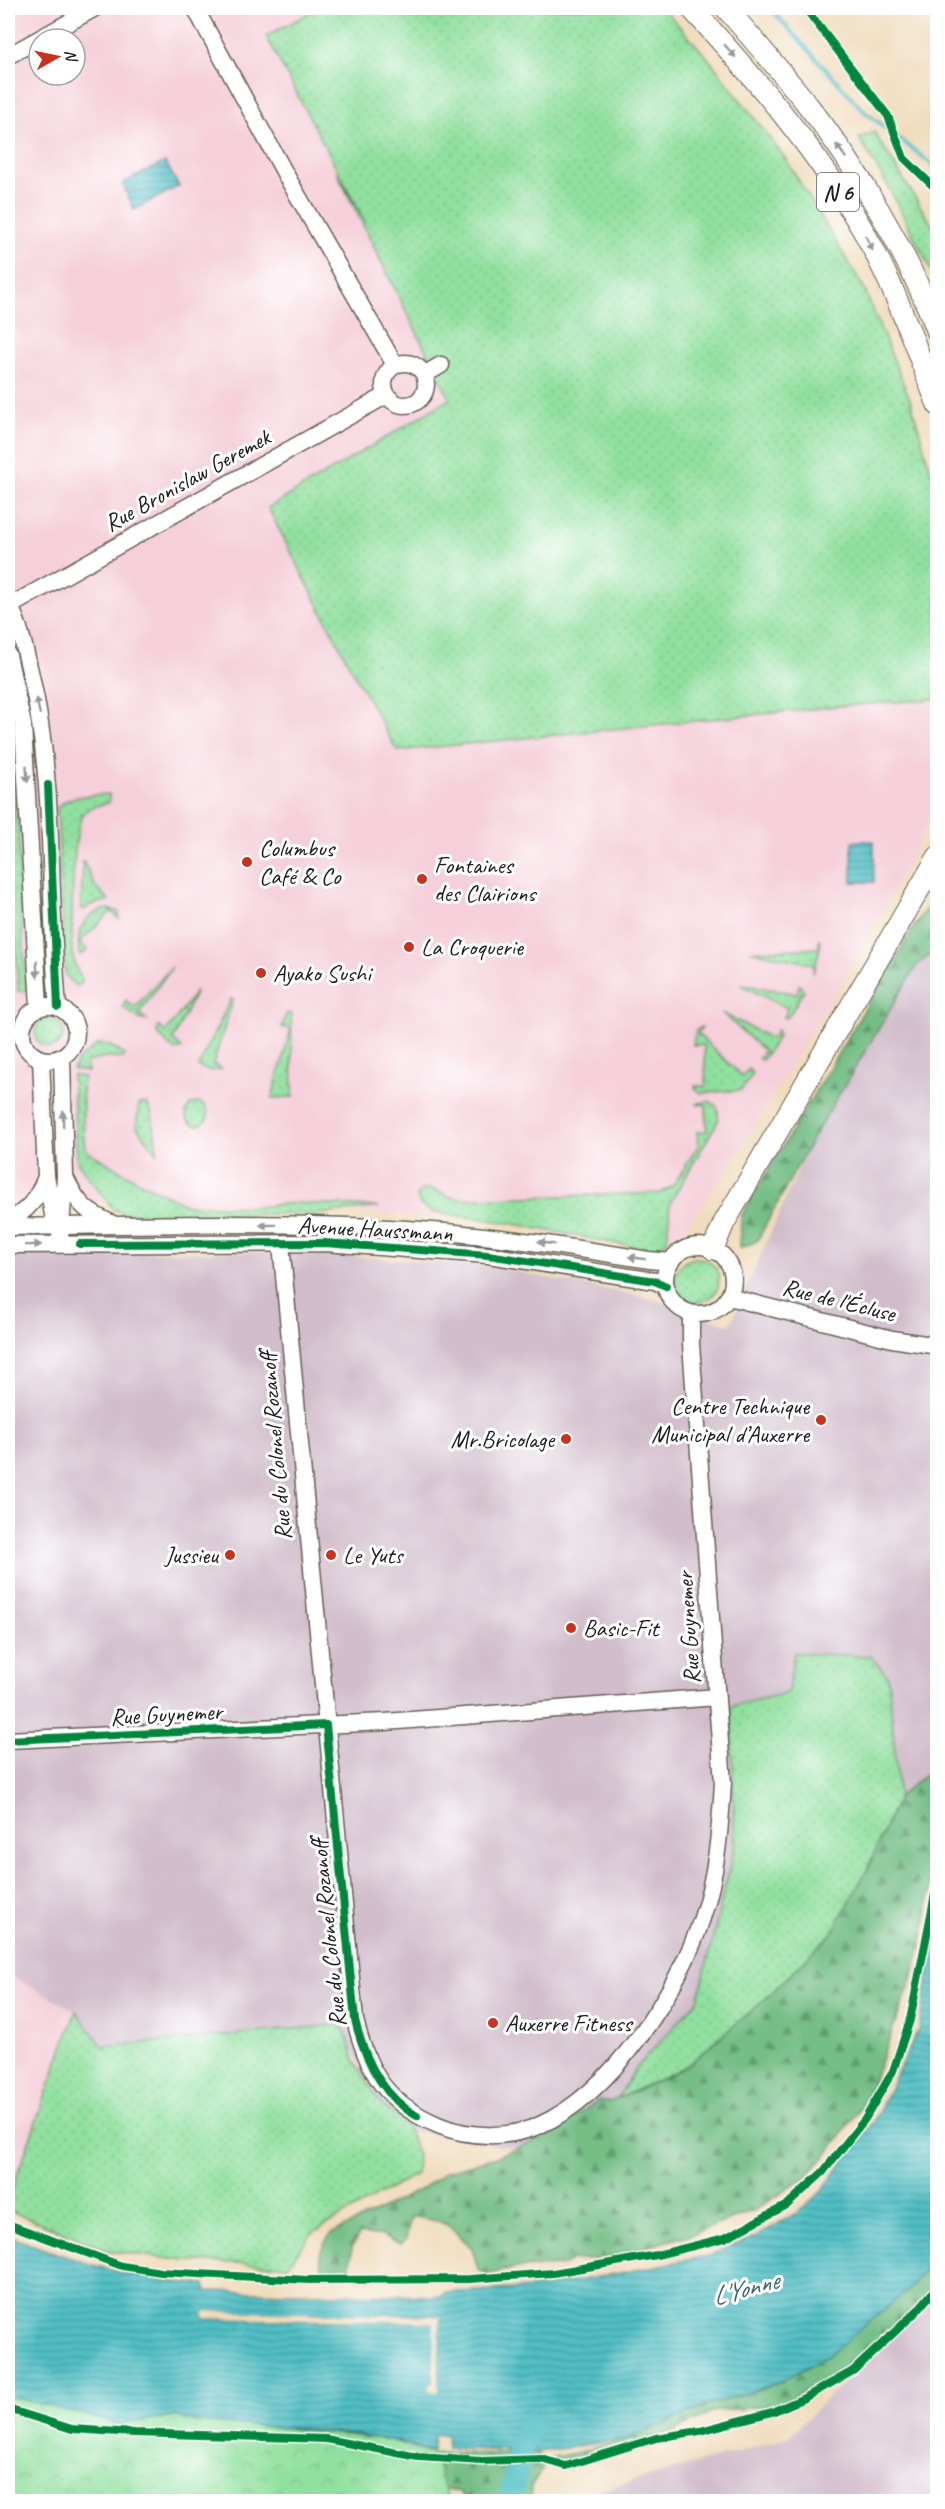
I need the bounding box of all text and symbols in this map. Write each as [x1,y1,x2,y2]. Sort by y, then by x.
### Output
north arrow [27,27,87,87]
one-way arrow [723,43,736,58]
text: N [60,48,82,64]
one-way arrow [835,144,847,160]
road number: N 6 [817,173,859,211]
one-way arrow [865,234,874,251]
street label: Rue Bronislaw Geremek [99,421,277,538]
one-way arrow [33,696,42,715]
one-way arrow [22,765,32,784]
place label: Columbus Café & Co [259,833,342,891]
place label: Fontaines des Clairions [434,850,537,908]
marker: Columbus Café & Co [240,855,254,869]
marker: Fontaines des Clairions [415,872,429,886]
place label: La Croquerie [421,932,525,962]
marker: La Croquerie [402,940,416,954]
place label: Ayako Sushi [273,958,373,988]
one-way arrow [33,959,42,978]
marker: Ayako Sushi [254,966,268,980]
one-way arrow [58,1109,67,1128]
street label: Avenue Haussmann [297,1210,453,1248]
one-way arrow [259,1220,278,1229]
one-way arrow [536,1239,555,1248]
one-way arrow [24,1240,43,1250]
one-way arrow [627,1254,646,1263]
street label: Rue de l'Écluse [780,1272,901,1329]
street label: Rue du Colonel Rozanoff [251,1346,298,1542]
place label: Centre Technique Municipal d’Auxerre [651,1391,811,1449]
marker: Centre Technique Municipal d’Auxerre [814,1413,828,1427]
place label: Mr.Bricolage [450,1424,556,1454]
marker: Mr.Bricolage [559,1432,573,1446]
place label: Jussieu [164,1540,220,1570]
place label: Le Yuts [343,1540,404,1570]
marker: Jussieu [223,1548,237,1562]
marker: Le Yuts [324,1548,338,1562]
street label: Rue Guynemer [669,1569,707,1685]
place label: Basic-Fit [583,1613,661,1643]
marker: Basic-Fit [564,1621,578,1635]
street label: Rue Guynemer [109,1696,225,1732]
street label: Rue du Colonel Rozanoff [303,1832,353,2029]
place label: Auxerre Fitness [505,2008,634,2038]
marker: Auxerre Fitness [486,2016,500,2030]
water label: L'Yonne [709,2263,785,2313]

